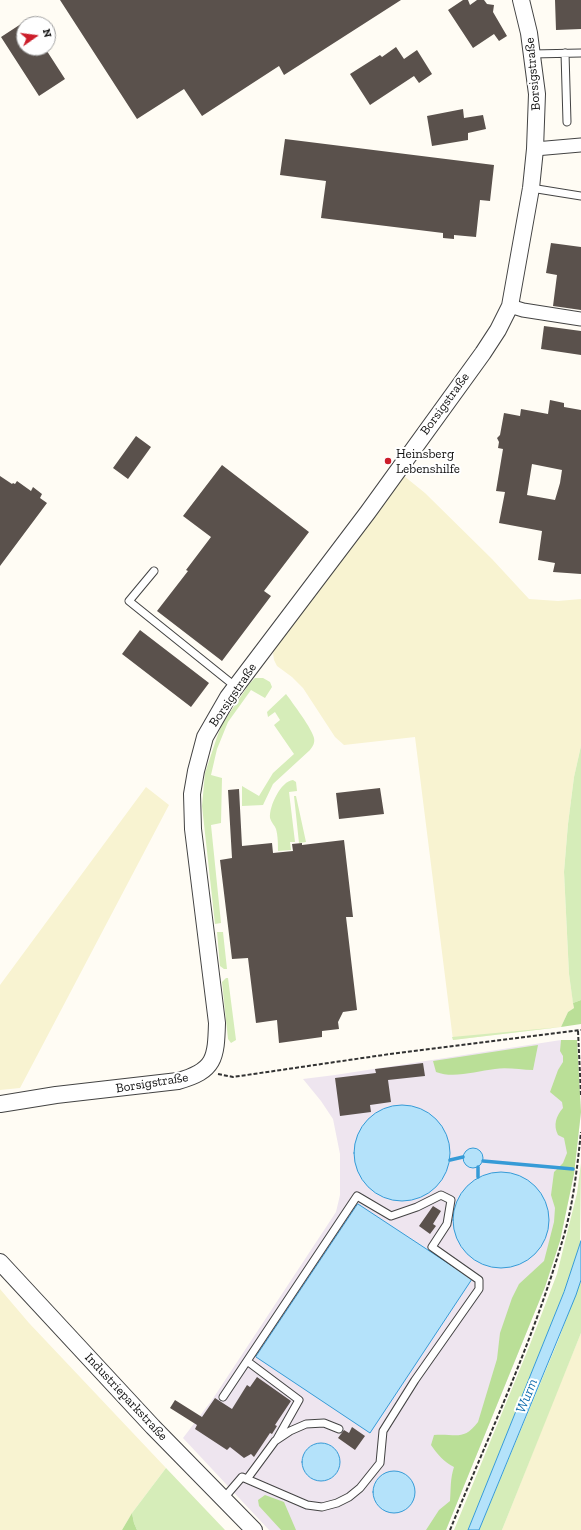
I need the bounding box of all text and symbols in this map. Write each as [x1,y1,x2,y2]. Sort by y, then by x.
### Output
north arrow [16,16,56,56]
text: N [40,28,54,39]
street label: Borsigstraße [522,37,544,111]
street label: Borsigstraße [417,370,473,438]
place label: Heinsberg Lebenshilfe [396,446,460,477]
marker: Heinsberg Lebenshilfe [383,456,393,466]
street label: Borsigstraße [206,660,260,730]
street label: Borsigstraße [115,1070,189,1096]
street label: Industrieparkstraße [81,1350,171,1444]
water label: Wurm [513,1376,541,1416]

